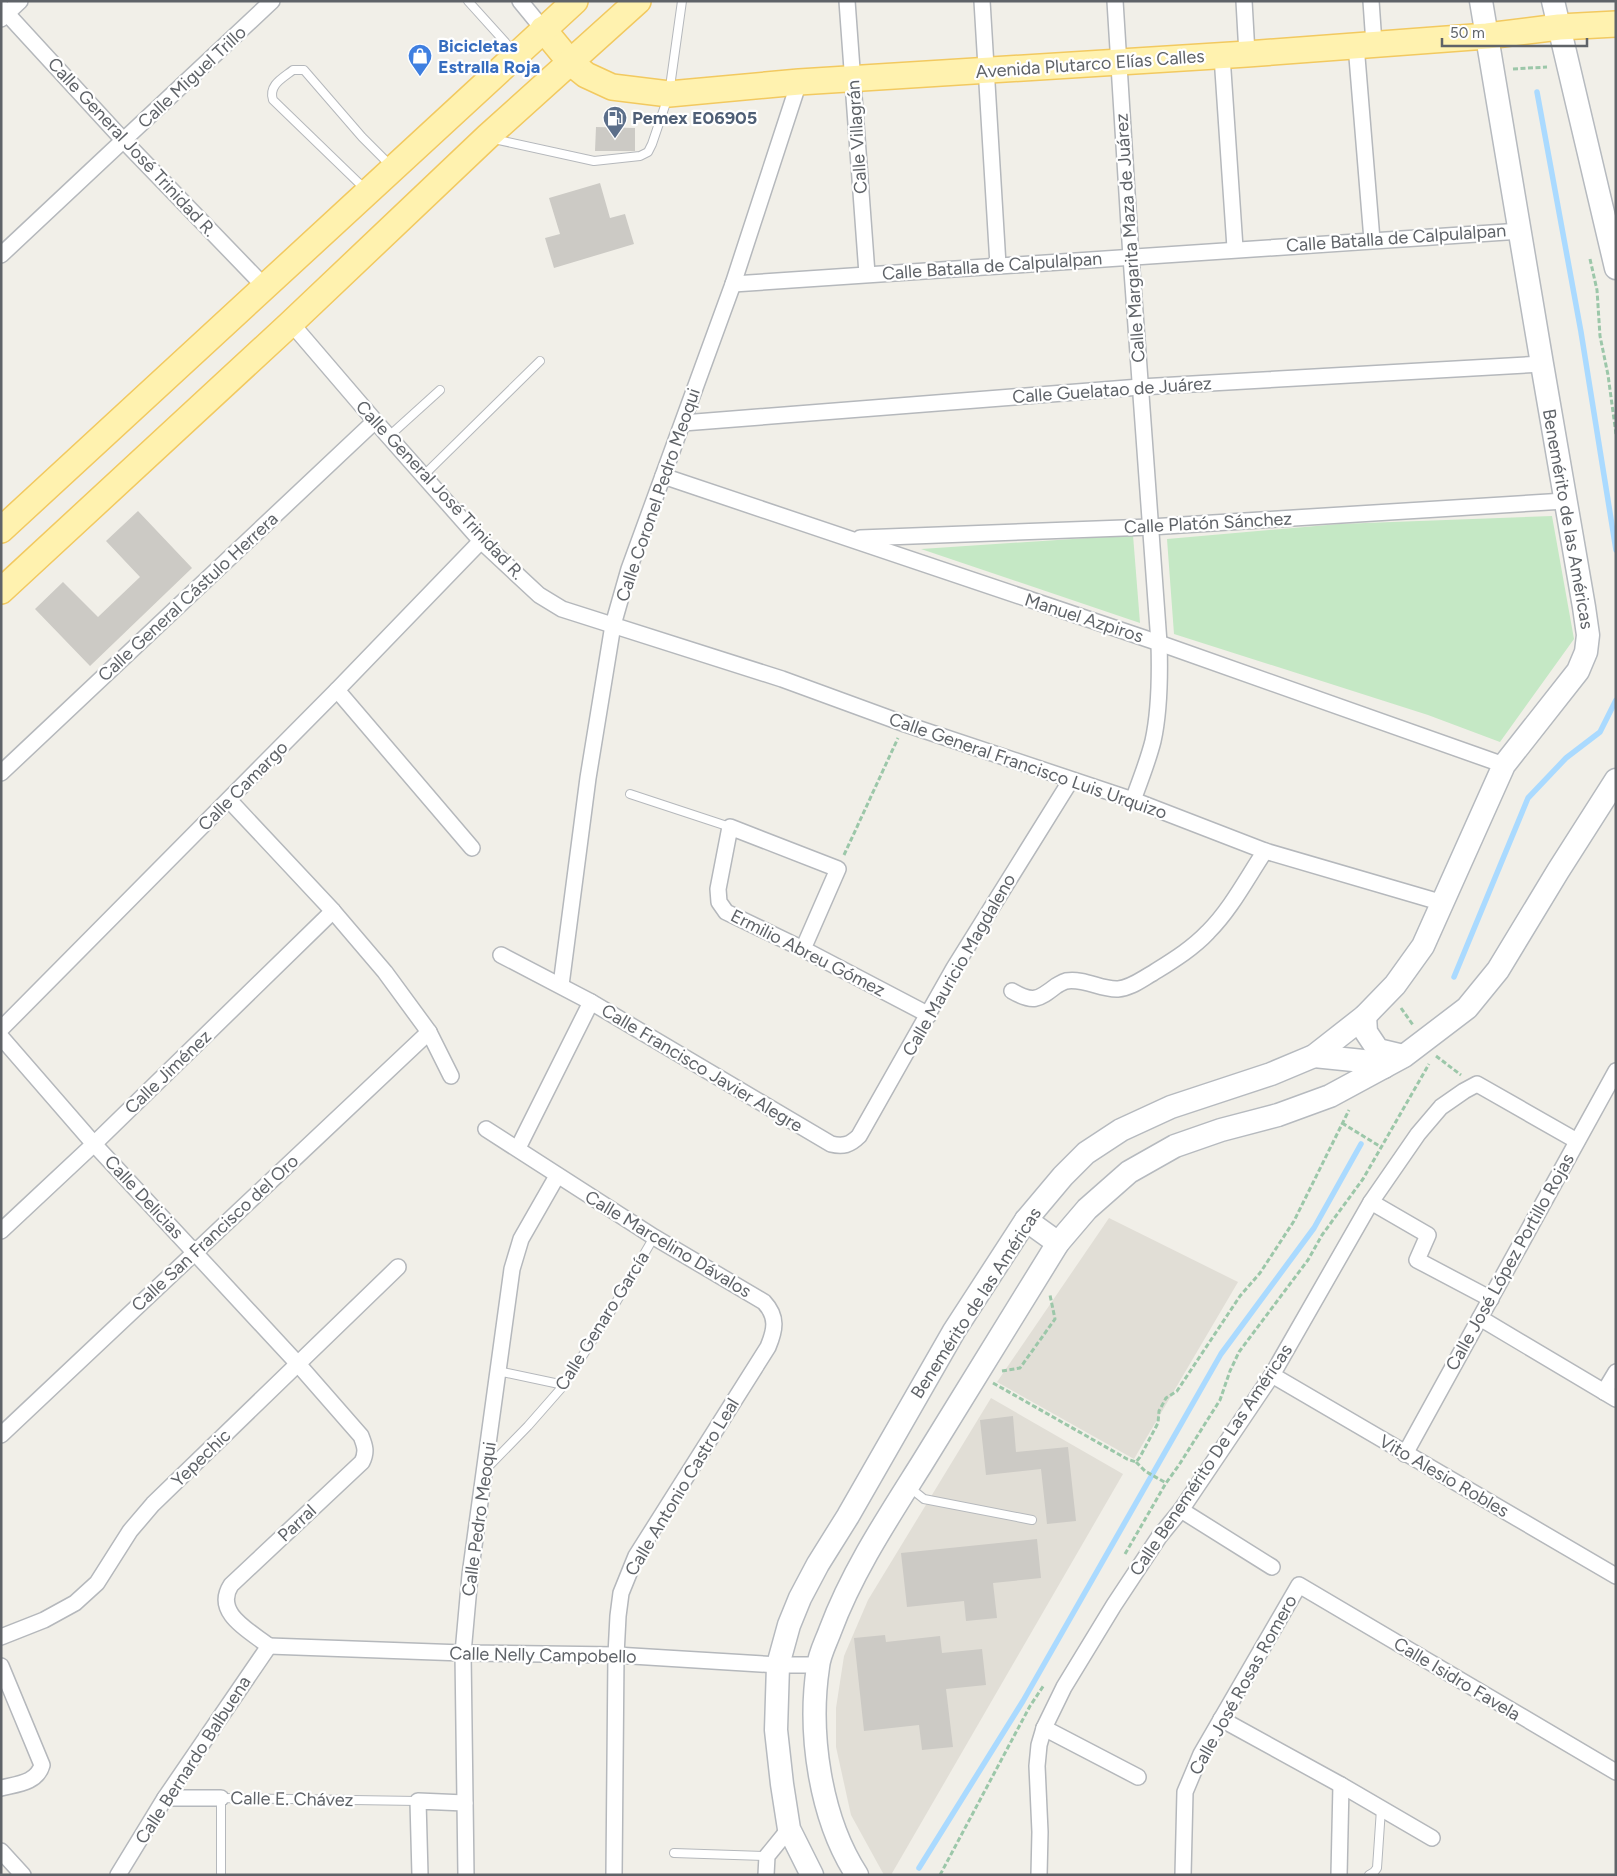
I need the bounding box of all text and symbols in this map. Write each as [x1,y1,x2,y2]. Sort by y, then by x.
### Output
scale bar [1442,15,1587,47]
street label: Calle Miguel Trillo [133,21,251,133]
text: 50 m [1450,24,1485,42]
place label: Bicicletas Estralla Roja [438,35,540,78]
shop icon: Bicicletas Estralla Roja [407,43,433,77]
street label: Avenida Plutarco Elías Calles [975,45,1205,83]
street label: Calle General José Trinidad R. [43,53,221,241]
street label: Calle Villagrán [842,79,872,195]
fuel station icon: Pemex E06905 [602,105,628,139]
place label: Pemex E06905 [632,107,757,129]
street label: Calle Margarita Maza de Juárez [1110,112,1150,364]
street label: Calle Batalla de Calpulalpan [1285,219,1507,257]
street label: Calle Batalla de Calpulalpan [881,247,1103,285]
street label: Calle Guelatao de Juárez [1012,372,1213,408]
street label: Calle Coronel Pedro Meoqui [611,385,705,605]
street label: Calle General José Trinidad R. [351,396,529,584]
street label: Benemérito de las Américas [1538,407,1598,631]
street label: Calle General Cástulo Herrera [93,508,283,686]
street label: Calle Platón Sánchez [1123,508,1293,538]
street label: Manuel Azpiros [1022,588,1146,648]
street label: Calle General Francisco Luis Urquizo [886,708,1170,824]
street label: Calle Camargo [193,736,293,836]
street label: Calle Mauricio Magdaleno [898,870,1020,1060]
street label: Ermilio Abreu Gómez [727,904,889,1002]
street label: Calle Francisco Javier Alegre [597,999,807,1137]
street label: Calle Jiménez [120,1025,216,1119]
street label: Calle San Francisco del Oro [127,1150,303,1316]
street label: Calle José López Portillo Rojas [1441,1150,1579,1374]
street label: Calle Delicias [100,1151,188,1243]
street label: Calle Marcelino Dávalos [581,1186,755,1302]
street label: Benemérito de las Américas [906,1203,1046,1403]
street label: Calle Genaro García [550,1247,654,1395]
street label: Calle Benemérito De Las Américas [1125,1340,1297,1580]
street label: Calle Antonio Castro Leal [620,1394,744,1580]
street label: Yepechic [167,1424,235,1492]
street label: Vito Alesio Robles [1375,1430,1513,1522]
street label: Calle Pedro Meoqui [457,1440,501,1598]
street label: Parral [273,1500,321,1546]
street label: Calle José Rosas Romero [1184,1591,1302,1779]
street label: Calle Isidro Favela [1390,1632,1524,1726]
street label: Calle Nelly Campobello [449,1642,637,1668]
street label: Calle Bernardo Balbuena [130,1672,256,1848]
street label: Calle E. Chávez [230,1787,354,1811]

